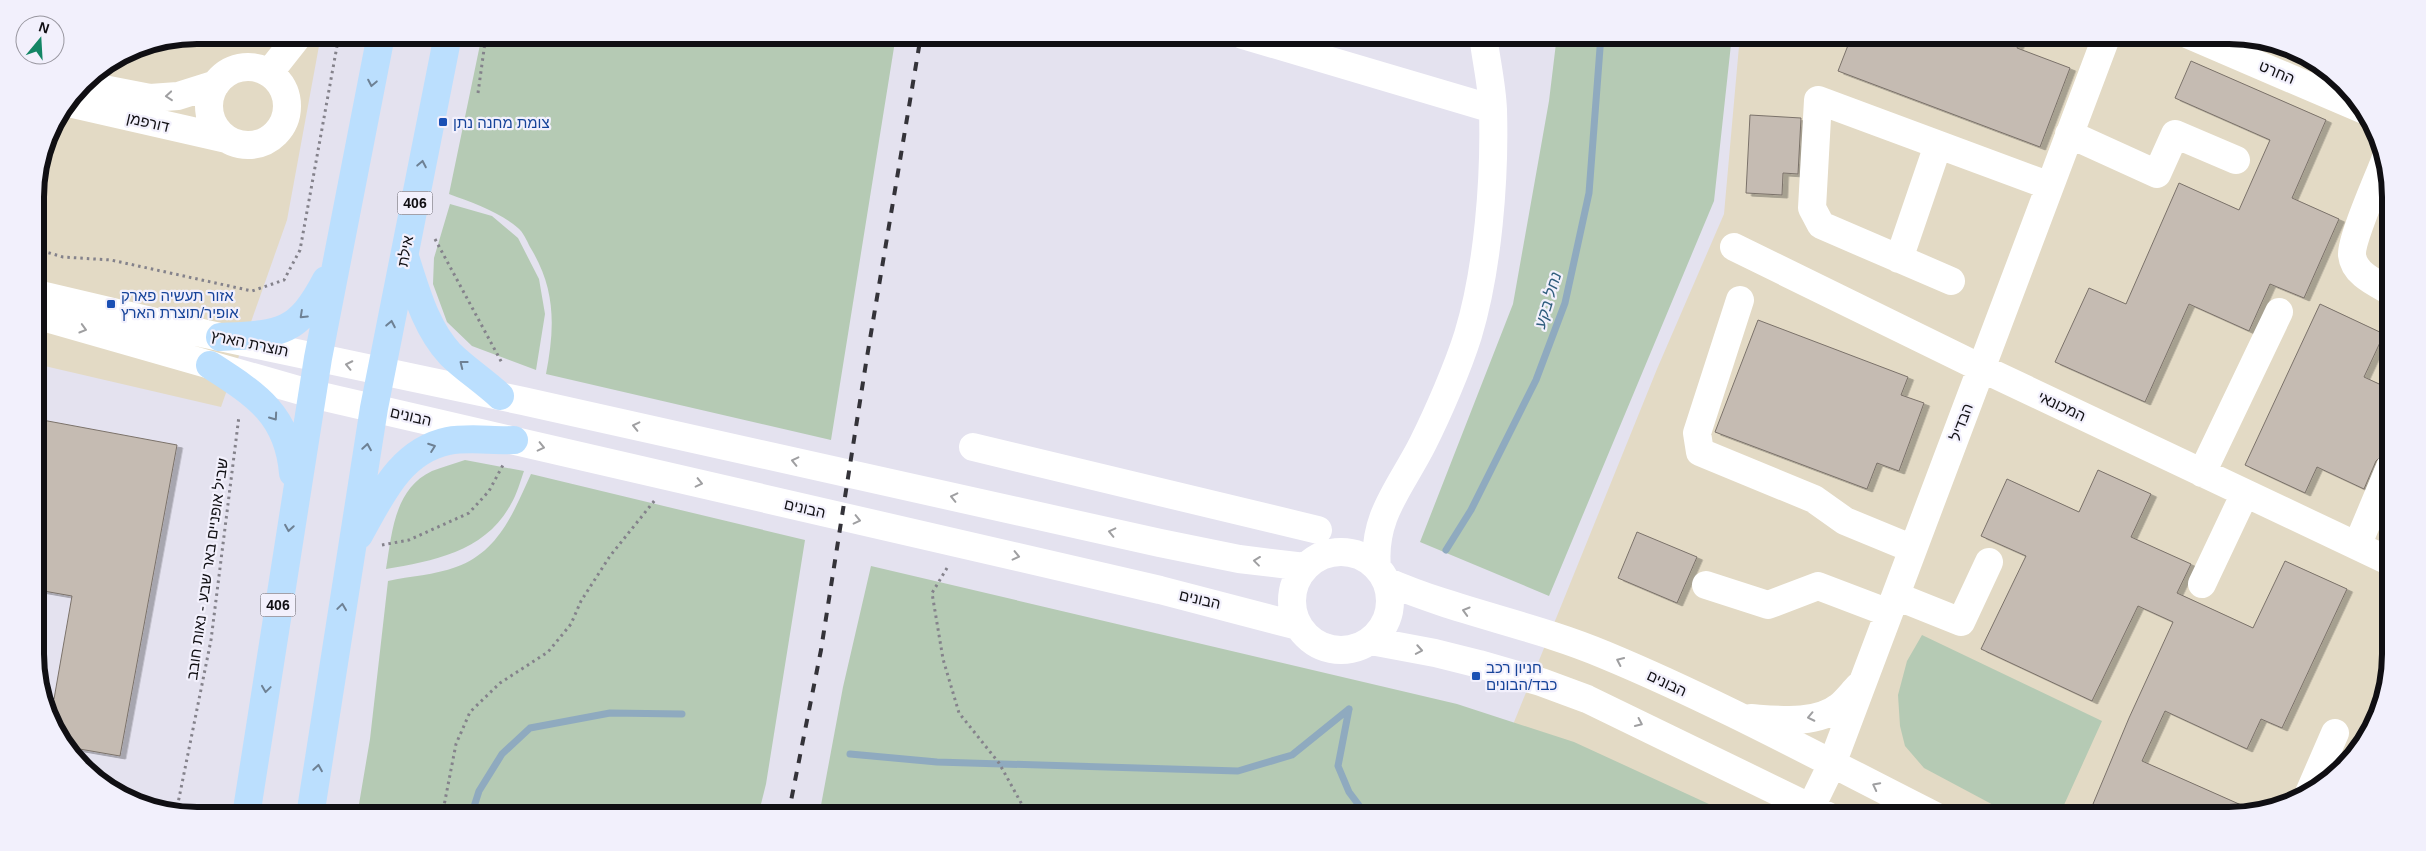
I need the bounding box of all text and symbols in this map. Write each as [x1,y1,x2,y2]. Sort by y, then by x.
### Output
north arrow [15,15,65,65]
text: N [37,18,51,37]
street label: החרט [2257,57,2297,87]
one-way arrow [367,78,377,87]
one-way arrow [165,91,173,102]
street label: דורפמן [125,109,171,135]
place label: צומת מחנה נתן [453,114,550,131]
marker: צומת מחנה נתן [437,116,449,128]
one-way arrow [417,160,427,169]
road number: 406 [398,192,432,214]
street label: אילת [394,233,416,268]
water label: נחל בקע [1531,270,1565,331]
place label: אזור תעשיה פארק אופיר/תוצרת הארץ [121,287,239,321]
marker: אזור תעשיה פארק אופיר/תוצרת הארץ [105,298,117,310]
one-way arrow [300,309,309,318]
one-way arrow [385,319,396,328]
one-way arrow [78,323,87,333]
street label: תוצרת הארץ [210,326,290,360]
one-way arrow [345,360,354,371]
one-way arrow [459,361,469,370]
street label: המכונאי [2035,388,2089,424]
street label: הבדיל [1946,401,1976,443]
street label: הבונים [389,403,433,429]
one-way arrow [268,411,277,421]
one-way arrow [632,421,641,432]
one-way arrow [536,441,545,452]
one-way arrow [362,442,372,451]
one-way arrow [427,443,436,453]
one-way arrow [791,456,800,467]
street label: שביל אופניים באר שבע - נאות חובב [183,457,231,681]
one-way arrow [695,477,704,488]
one-way arrow [949,492,958,503]
street label: הבונים [783,495,827,521]
one-way arrow [853,514,862,525]
one-way arrow [285,524,295,533]
one-way arrow [1108,527,1117,538]
one-way arrow [1011,550,1020,561]
one-way arrow [1253,556,1261,567]
street label: הבונים [1178,586,1222,612]
road number: 406 [260,594,296,616]
one-way arrow [336,603,347,611]
one-way arrow [1462,606,1470,616]
one-way arrow [1414,645,1423,655]
one-way arrow [1616,657,1625,668]
place label: חניון רכב כבד/הבונים [1486,659,1557,693]
street label: הבונים [1644,666,1690,700]
marker: חניון רכב כבד/הבונים [1470,670,1482,682]
one-way arrow [261,686,272,694]
one-way arrow [1806,711,1815,722]
one-way arrow [1634,717,1643,727]
one-way arrow [313,764,323,772]
one-way arrow [1872,782,1881,792]

